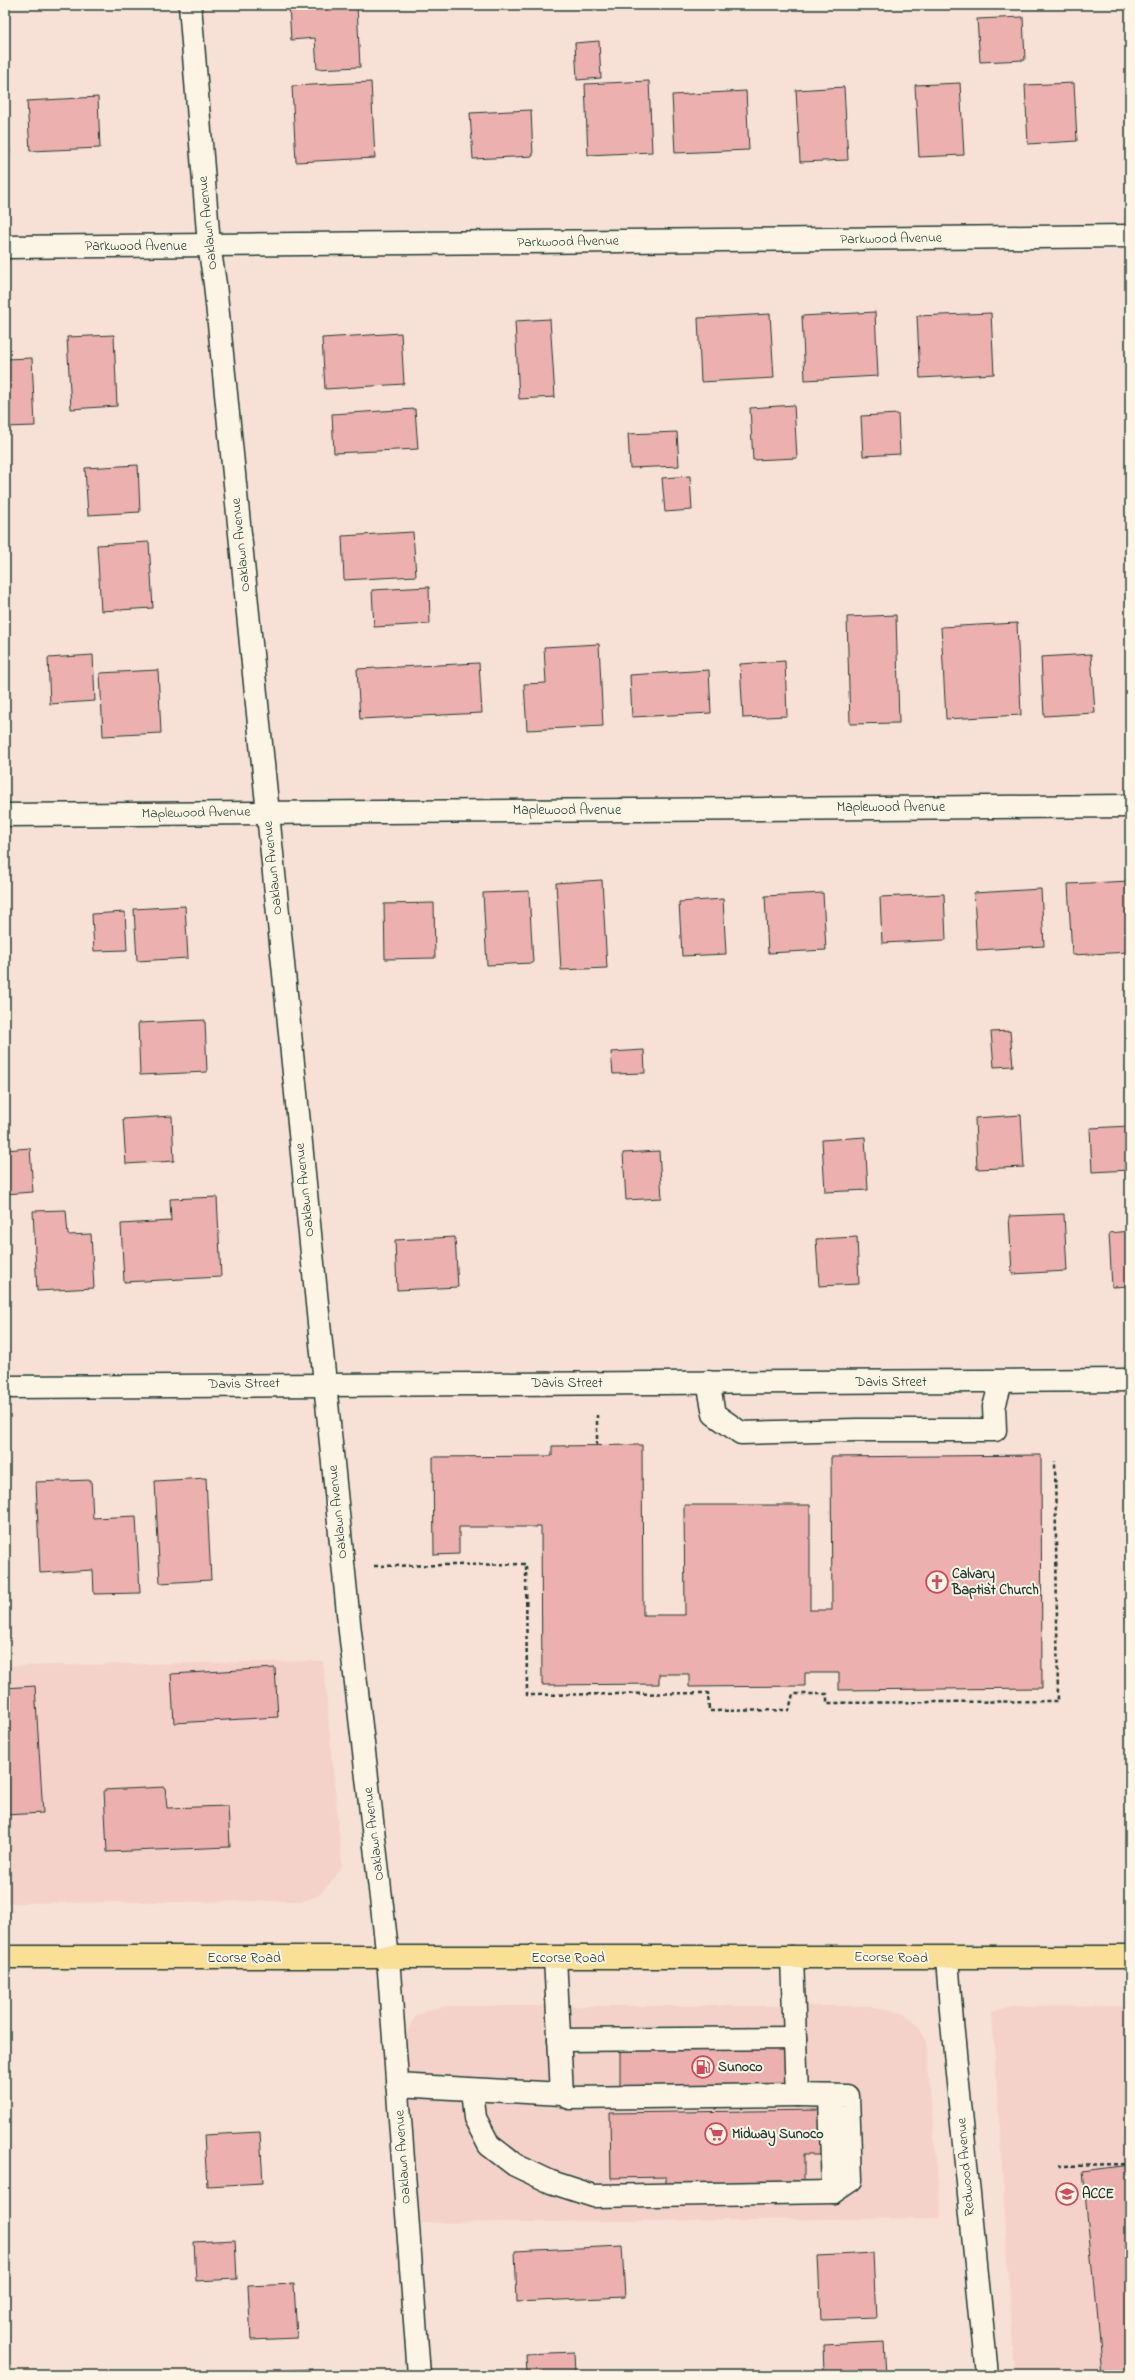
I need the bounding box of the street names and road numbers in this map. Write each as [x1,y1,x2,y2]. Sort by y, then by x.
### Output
street label: Oaklawn Avenue [193,174,223,271]
street label: Parkwood Avenue [840,228,943,250]
street label: Parkwood Avenue [517,231,620,253]
street label: Parkwood Avenue [85,236,188,257]
street label: Oaklawn Avenue [226,496,256,593]
street label: Maplewood Avenue [837,797,946,818]
street label: Maplewood Avenue [513,800,622,821]
street label: Maplewood Avenue [141,802,251,824]
street label: Oaklawn Avenue [258,819,288,916]
street label: Oaklawn Avenue [290,1141,320,1238]
street label: Davis Street [854,1372,927,1393]
street label: Davis Street [207,1373,280,1395]
street label: Davis Street [530,1373,603,1394]
street label: Oaklawn Avenue [323,1463,353,1560]
street label: Oaklawn Avenue [358,1785,390,1882]
street label: Ecorse Road [854,1947,928,1969]
street label: Ecorse Road [207,1948,281,1969]
street label: Ecorse Road [531,1948,605,1969]
street label: Oaklawn Avenue [389,2109,417,2205]
street label: Redwood Avenue [951,2116,981,2217]

